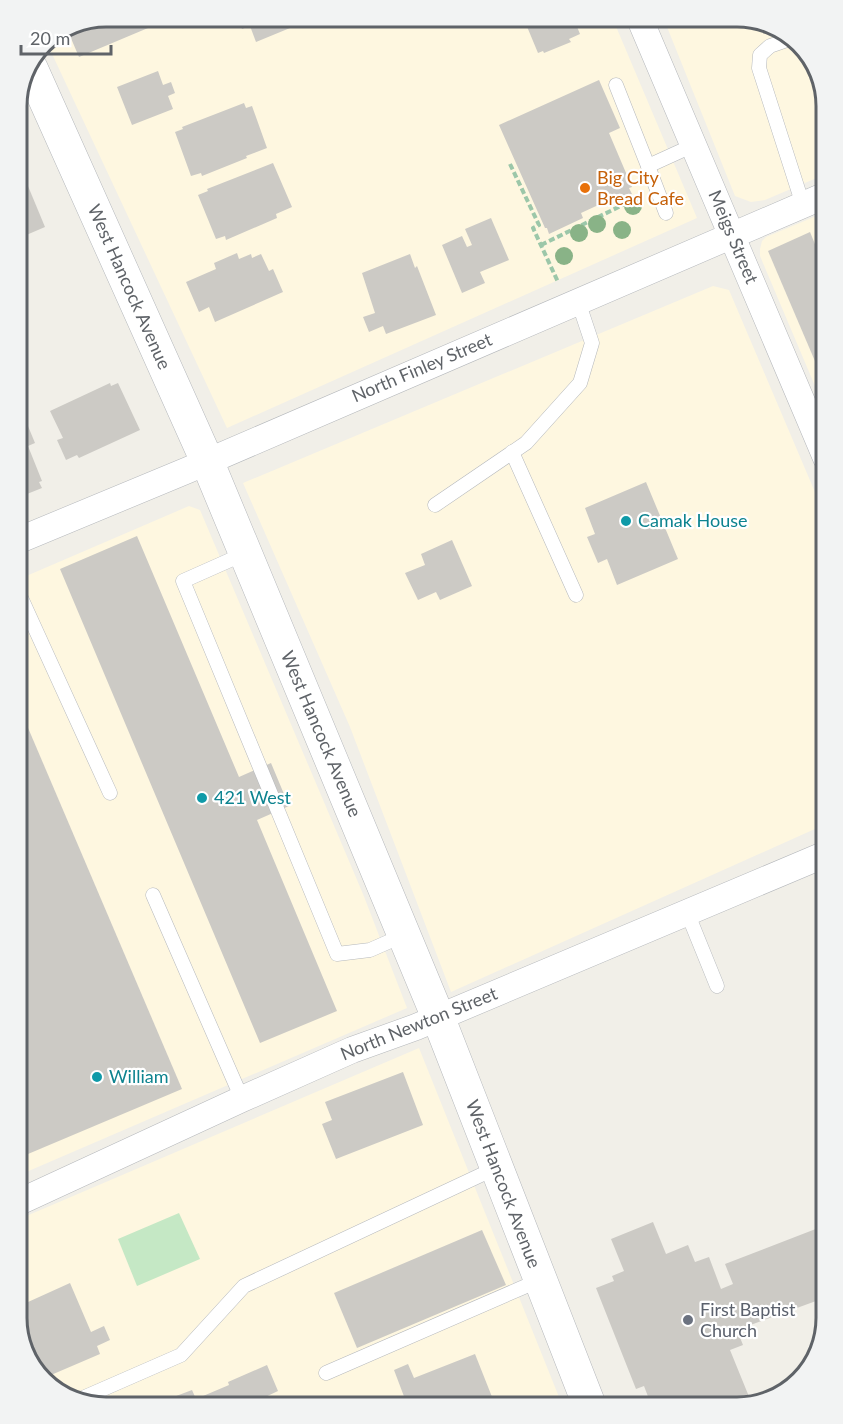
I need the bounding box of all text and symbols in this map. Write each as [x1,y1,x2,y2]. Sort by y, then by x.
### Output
scale bar [21,18,111,56]
text: 20 m [30,27,70,49]
place label: Big City Bread Cafe [597,166,684,209]
marker: Big City Bread Cafe [578,181,592,195]
street label: Meigs Street [704,187,764,287]
street label: West Hancock Avenue [84,201,176,373]
street label: North Finley Street [348,327,496,407]
place label: Camak House [638,509,747,531]
marker: Camak House [619,514,633,528]
street label: West Hancock Avenue [277,647,367,820]
place label: 421 West [214,786,292,808]
marker: 421 West [195,791,209,805]
street label: North Newton Street [337,981,501,1065]
place label: William [109,1065,168,1087]
marker: William [90,1070,104,1084]
street label: West Hancock Avenue [462,1096,546,1271]
place label: First Baptist Church [700,1298,796,1341]
marker: First Baptist Church [681,1313,695,1327]

